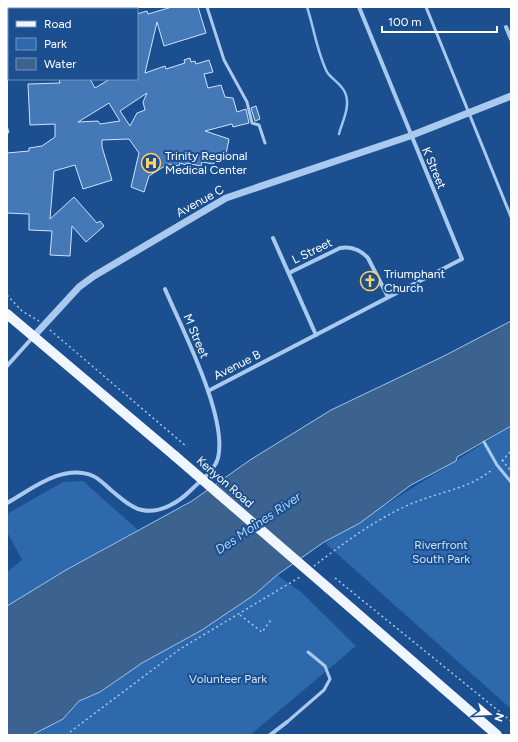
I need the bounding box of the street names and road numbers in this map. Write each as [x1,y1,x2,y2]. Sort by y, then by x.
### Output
street label: K Street [419,145,449,191]
street label: Avenue C [174,182,227,220]
street label: L Street [290,235,335,267]
street label: M Street [180,312,212,361]
street label: Avenue B [211,347,263,383]
street label: Kenyon Road [194,453,256,511]

